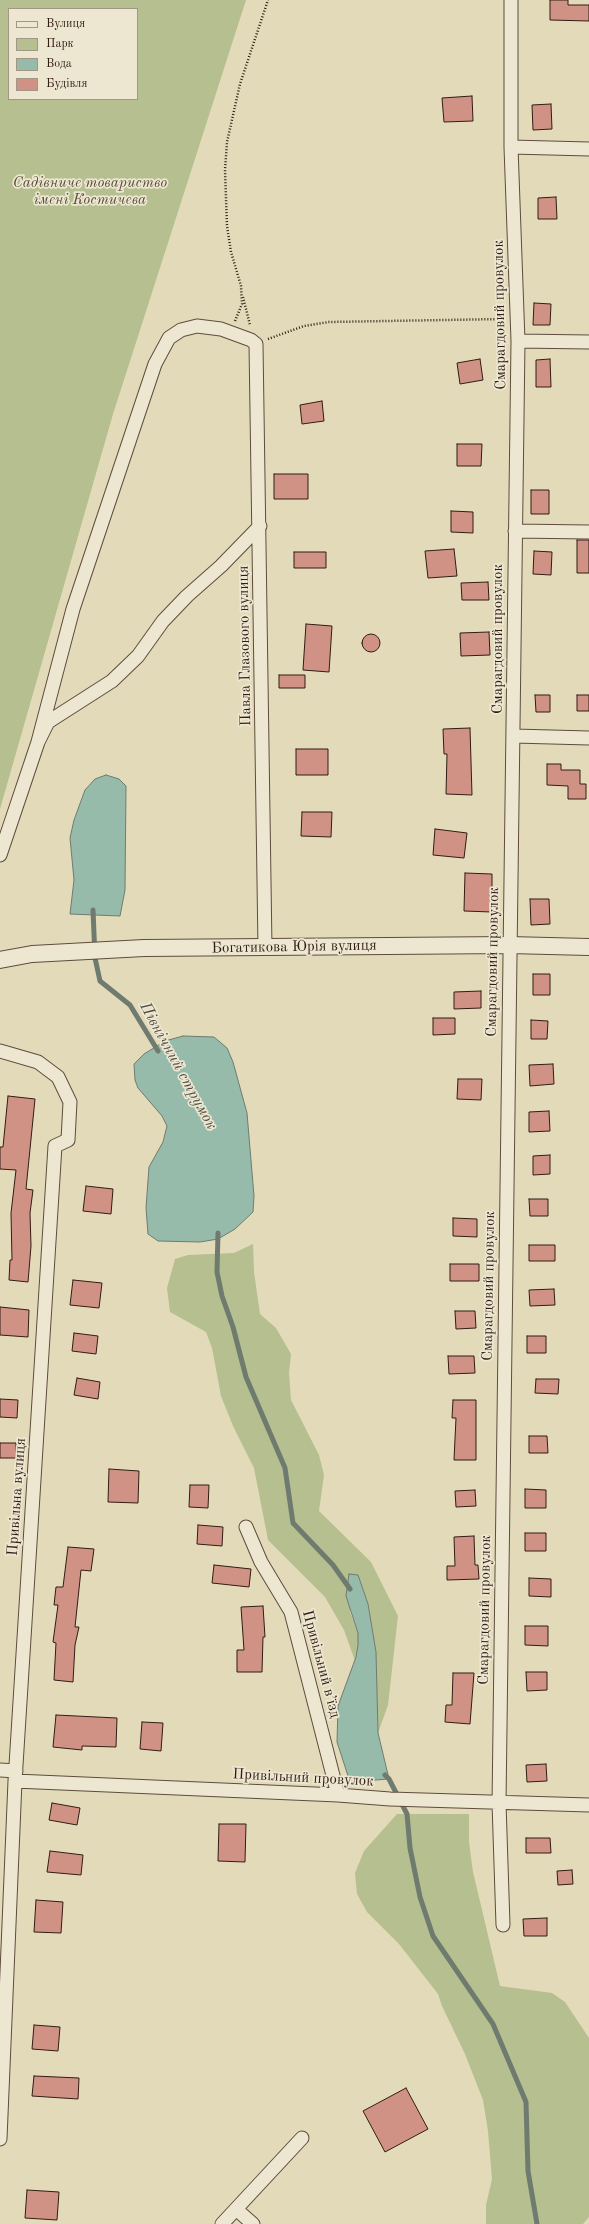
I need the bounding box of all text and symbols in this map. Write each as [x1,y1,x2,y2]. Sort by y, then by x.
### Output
legend [8,8,138,100]
text: Вулиця [46,18,85,30]
text: Парк [46,38,74,50]
text: Вода [46,58,72,70]
text: Будівля [46,78,88,90]
park label: Садівниче товариство імені Костичева [13,174,167,209]
street label: Смарагдовий провулок [490,240,510,390]
street label: Смарагдовий провулок [489,564,507,714]
street label: Павла Глазового вулиця [235,565,255,727]
street label: Смарагдовий провулок [483,887,503,1037]
street label: Богатикова Юрія вулиця [211,937,377,957]
water label: Північний струмок [135,999,221,1133]
street label: Смарагдовий провулок [479,1211,499,1361]
street label: Привільна вулиця [4,1437,30,1557]
street label: Смарагдовий провулок [475,1535,495,1685]
street label: Привільний в’їзд [298,1608,344,1720]
street label: Привільний провулок [232,1765,374,1791]

